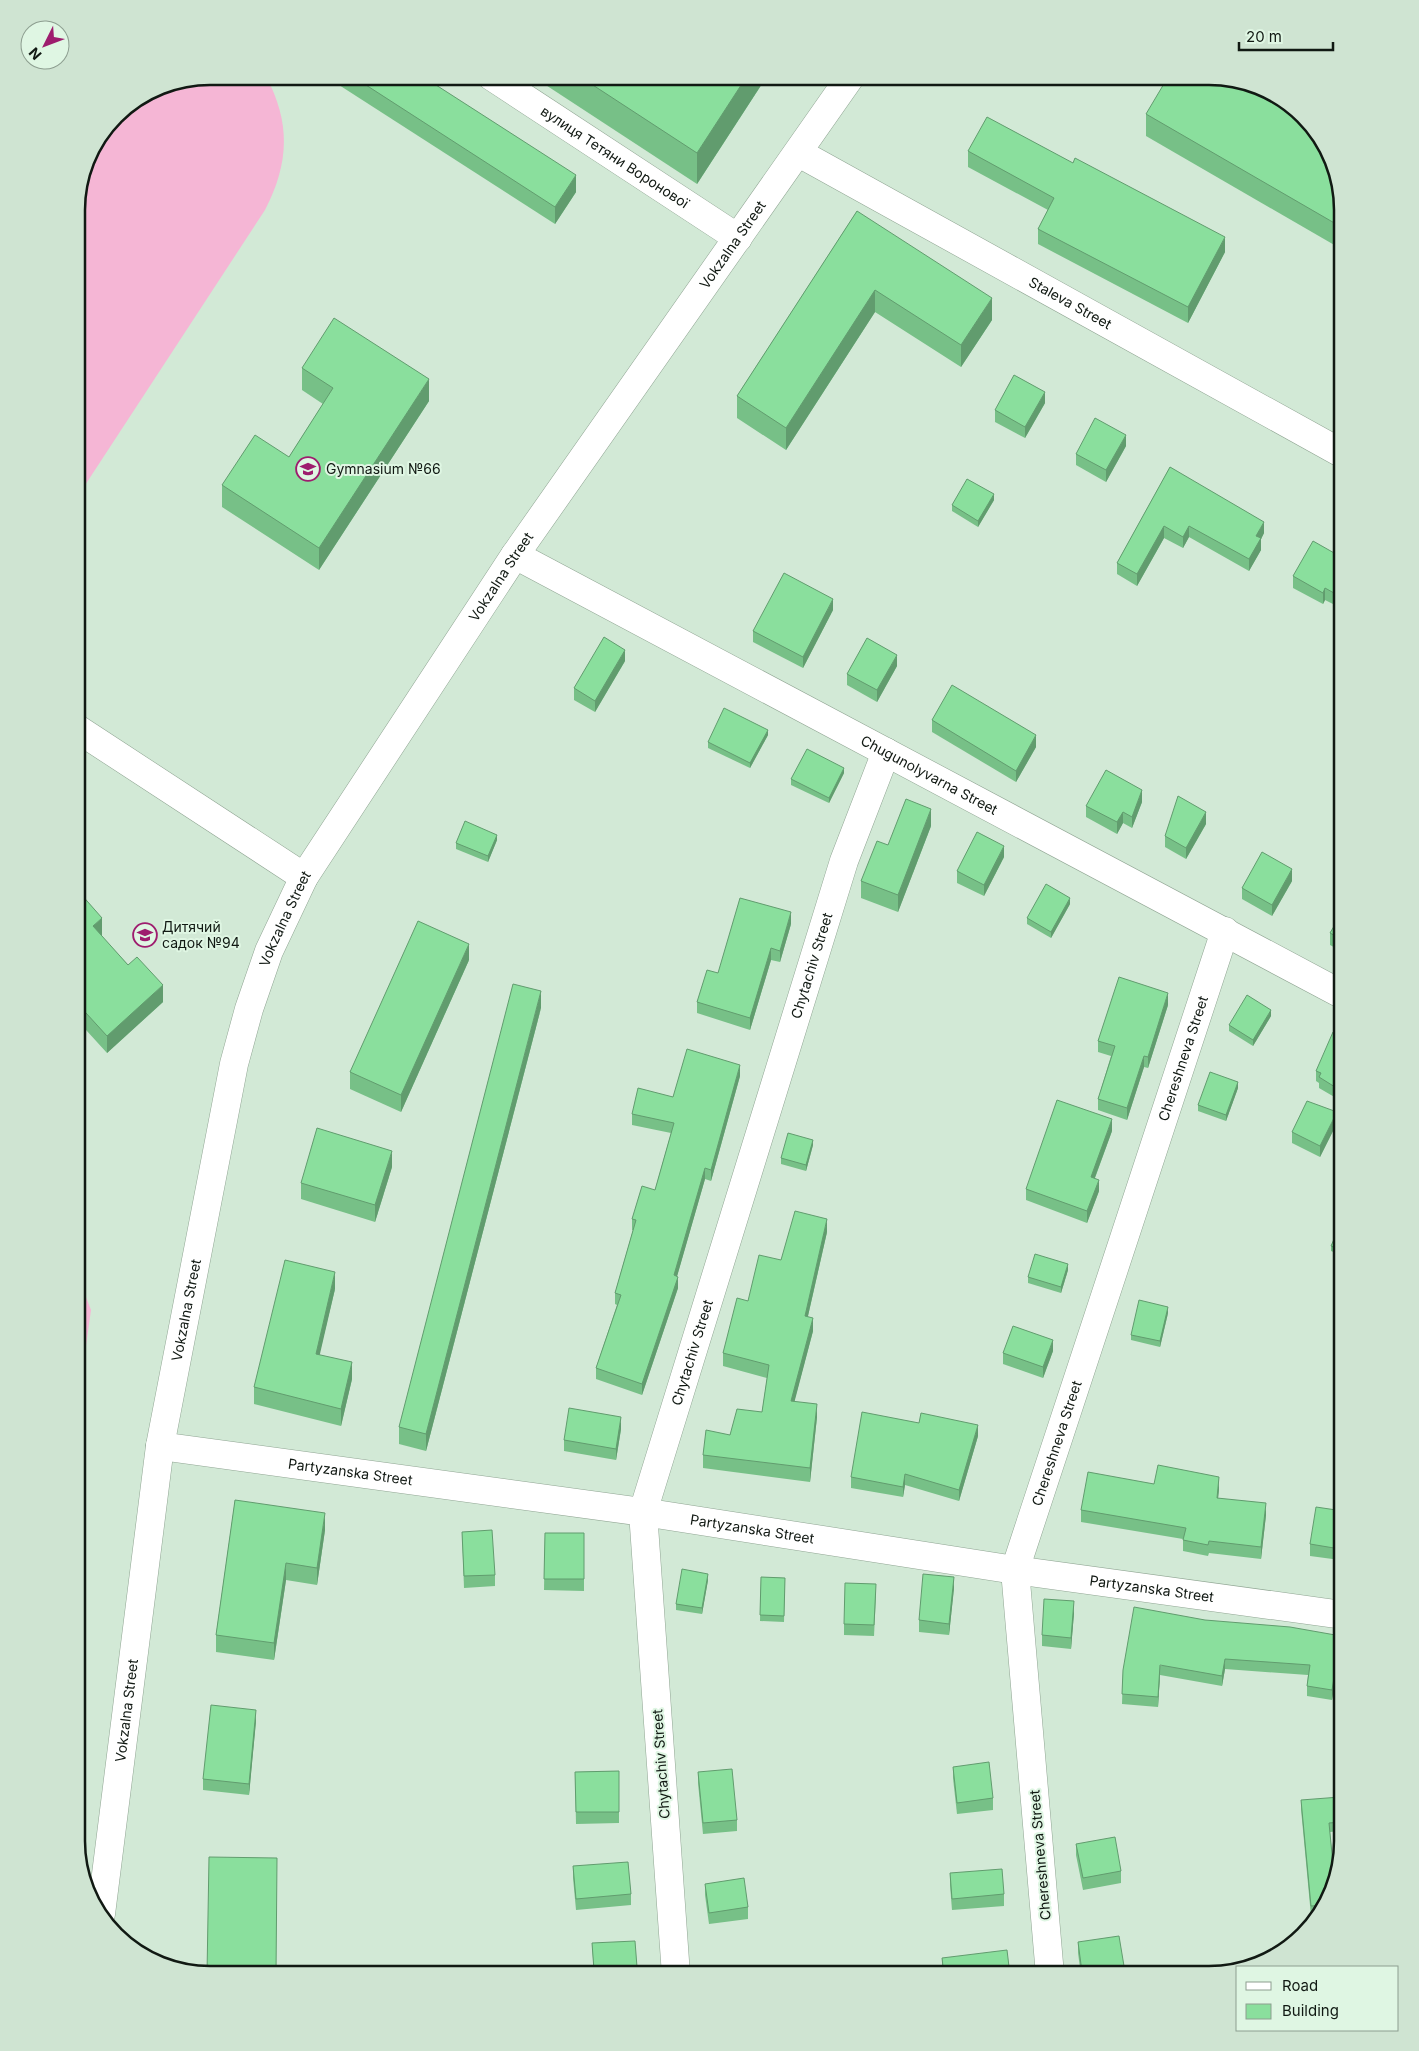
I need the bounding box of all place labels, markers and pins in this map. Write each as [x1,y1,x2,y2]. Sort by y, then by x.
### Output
school or university icon: Gymnasium №66 [295,456,321,482]
place label: Gymnasium №66 [326,460,441,477]
place label: Дитячий садок №94 [162,918,240,951]
school or university icon: Дитячий садок №94 [132,922,158,948]

